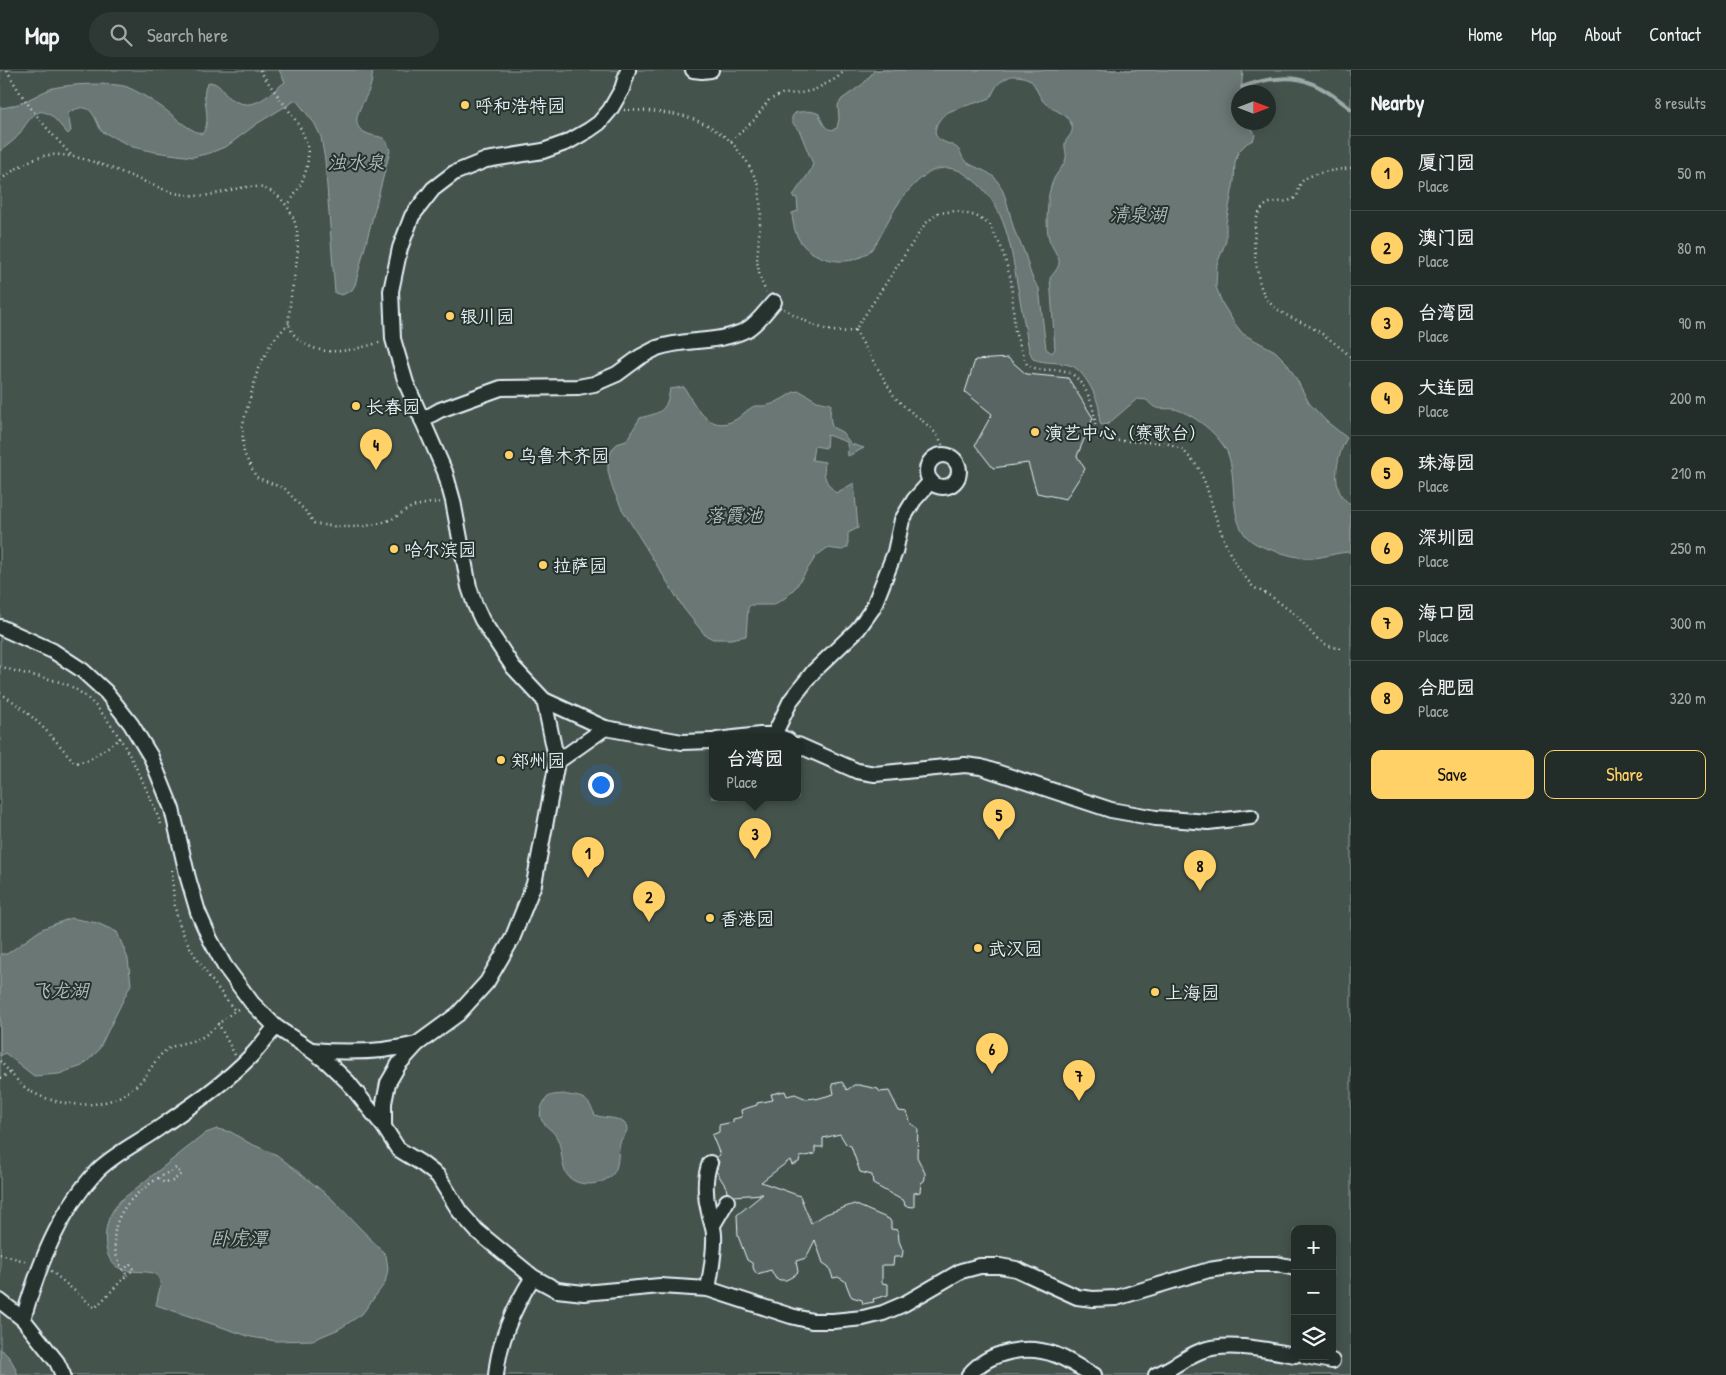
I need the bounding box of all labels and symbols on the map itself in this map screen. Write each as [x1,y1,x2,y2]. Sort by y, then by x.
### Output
north arrow [1231,85,1276,130]
place label: 呼和浩特园 [475,93,565,118]
marker: 呼和浩特园 [459,99,471,111]
water label: 浊水泉 [327,149,385,175]
water label: 清泉湖 [1109,201,1168,227]
place label: 银川园 [460,304,514,329]
marker: 银川园 [444,310,456,322]
place label: 长春园 [366,394,420,419]
marker: 长春园 [350,400,362,412]
place label: 演艺中心（赛歌台） [1045,420,1207,445]
marker: 演艺中心（赛歌台） [1029,426,1041,438]
pin: 4 [360,429,392,470]
place label: 乌鲁木齐园 [519,443,609,468]
marker: 乌鲁木齐园 [503,449,515,461]
water label: 落霞池 [705,502,763,528]
place label: 哈尔滨园 [404,537,476,562]
marker: 哈尔滨园 [388,543,400,555]
place label: 拉萨园 [553,553,607,578]
marker: 拉萨园 [537,559,549,571]
place label: 郑州园 [511,748,565,773]
marker: 郑州园 [495,754,507,766]
your location [588,772,614,798]
pin: 5 [983,799,1015,840]
pin: 3 [739,818,771,859]
pin: 1 [572,837,604,878]
pin: 8 [1184,850,1216,891]
pin: 2 [633,881,665,922]
place label: 香港园 [720,906,774,931]
marker: 香港园 [704,912,716,924]
place label: 武汉园 [988,936,1042,961]
marker: 武汉园 [972,942,984,954]
water label: 飞龙湖 [31,977,90,1003]
place label: 上海园 [1165,980,1219,1005]
marker: 上海园 [1149,986,1161,998]
pin: 6 [976,1033,1008,1074]
pin: 7 [1063,1060,1095,1101]
water label: 卧虎潭 [210,1225,269,1251]

